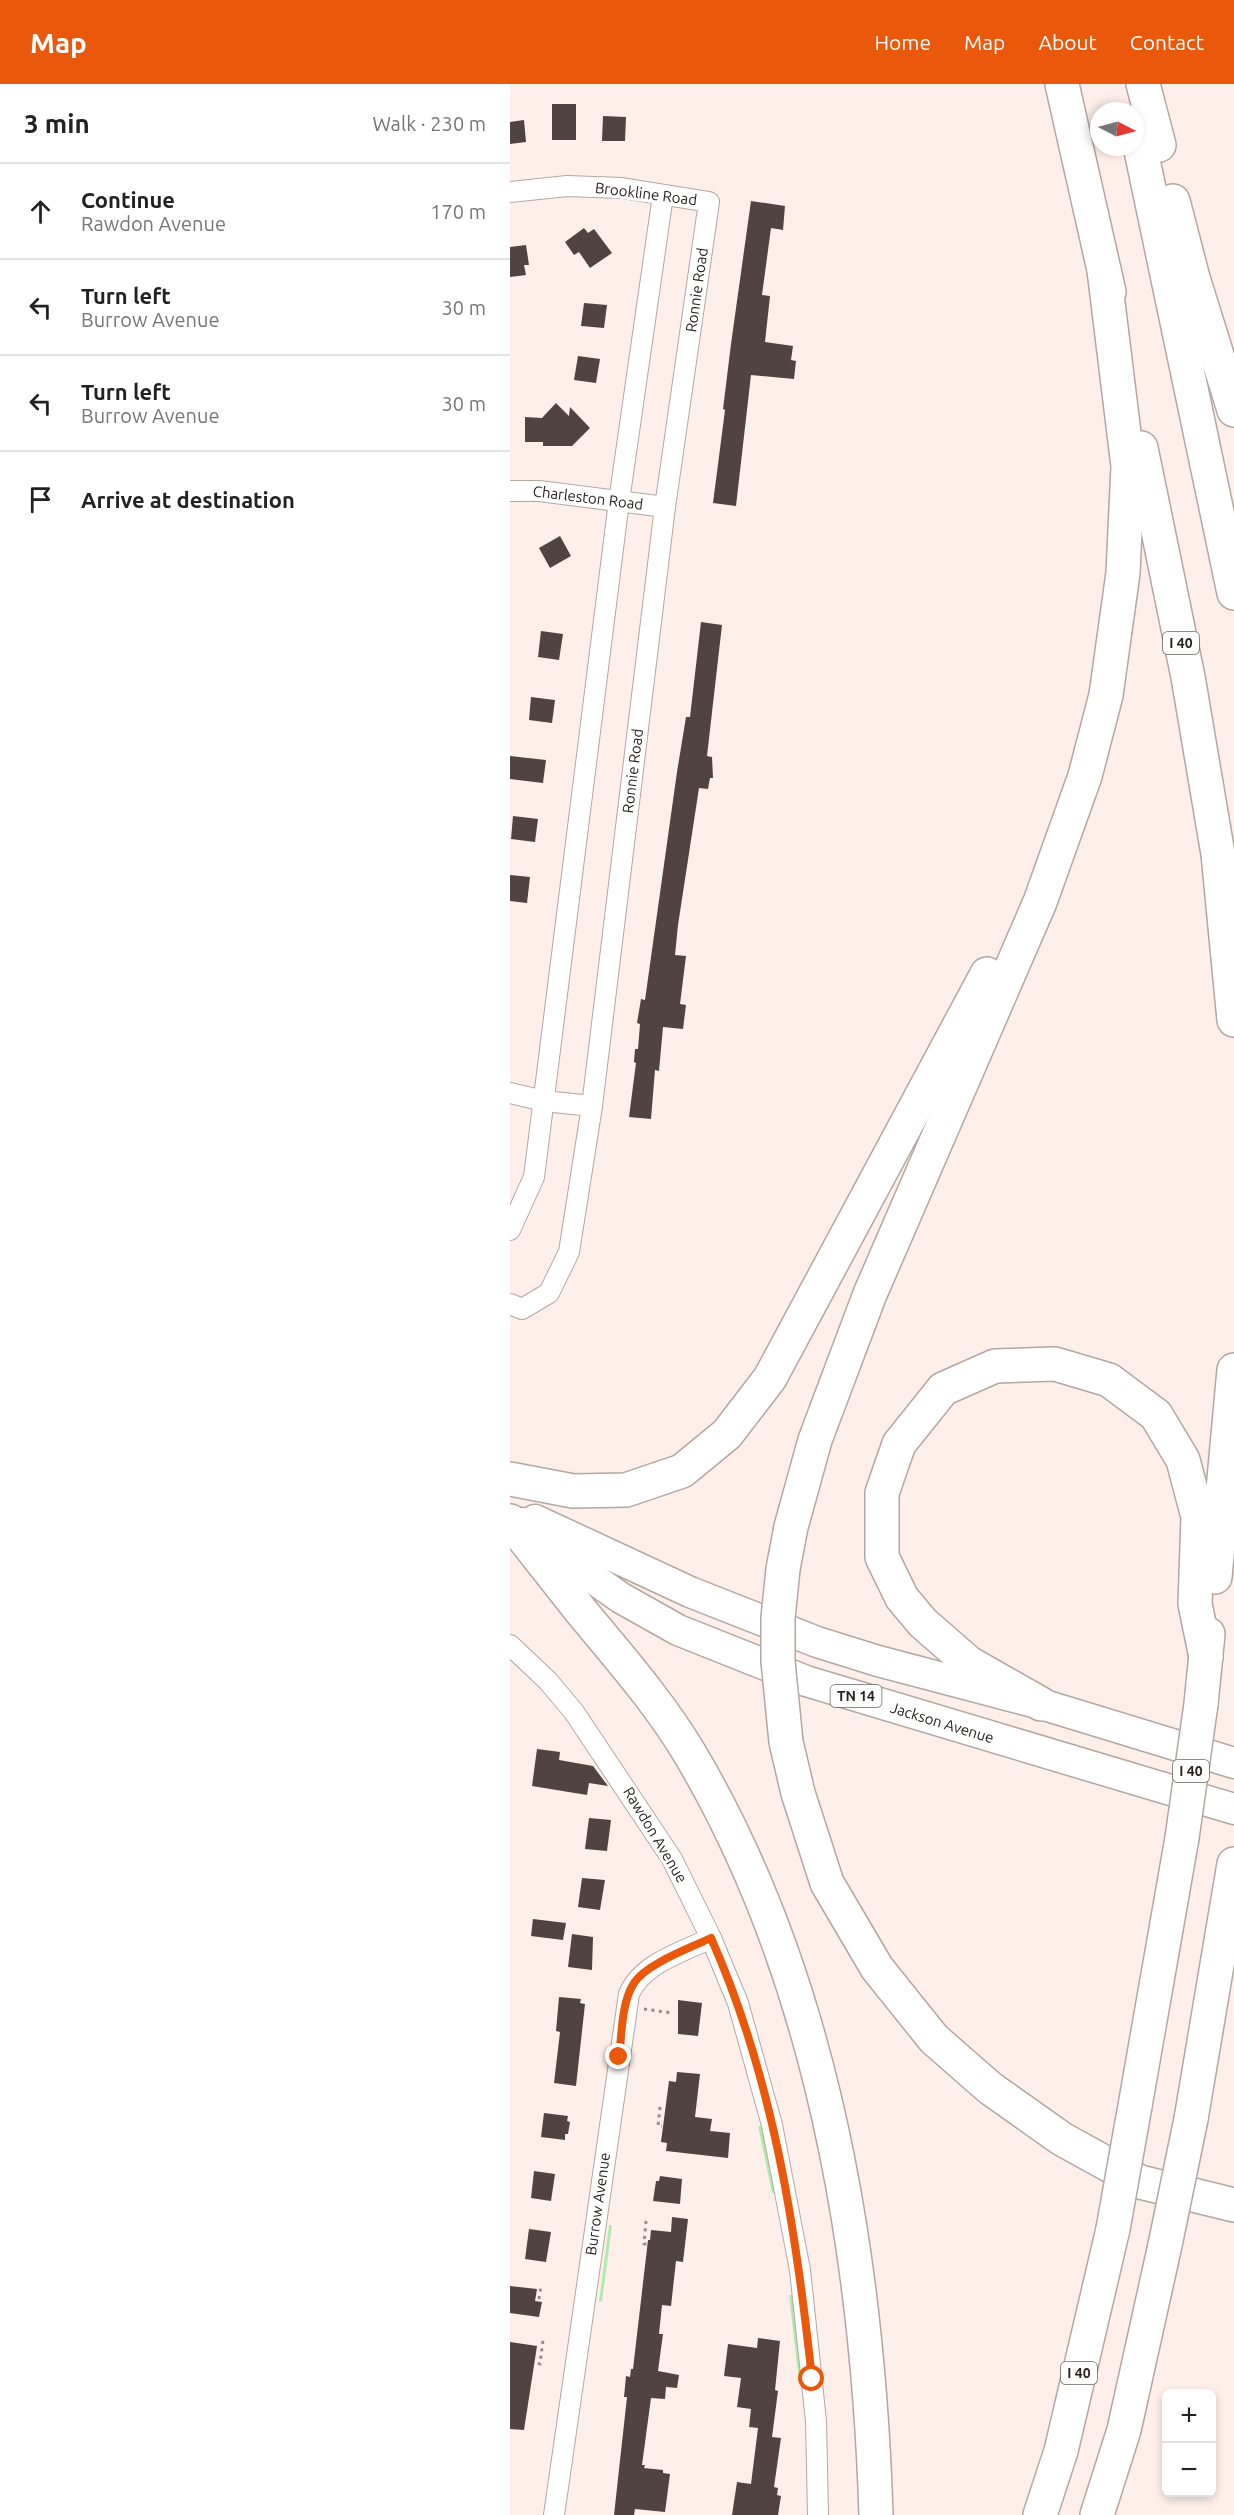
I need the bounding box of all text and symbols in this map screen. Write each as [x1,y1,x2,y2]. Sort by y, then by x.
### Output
text: Map [30,27,87,58]
text: Home [874,30,931,54]
text: Map [964,30,1005,54]
text: About [1038,30,1097,54]
text: Contact [1130,30,1204,54]
north arrow [1090,102,1144,156]
text: 3 min [24,109,90,138]
text: Walk · 230 m [373,112,486,135]
street label: Brookline Road [594,179,698,208]
text: Continue [81,187,175,212]
icon: ahead [24,195,57,228]
text: 170 m [430,200,486,223]
text: Rawdon Avenue [81,212,226,235]
street label: Ronnie Road [682,247,711,333]
text: Turn left [81,283,171,308]
icon: left [24,291,57,324]
text: 30 m [442,296,486,319]
text: Burrow Avenue [81,308,219,331]
text: Turn left [81,379,171,404]
icon: left [24,387,57,420]
text: 30 m [442,392,486,415]
text: Burrow Avenue [81,404,219,427]
street label: Charleston Road [532,482,644,513]
icon: arrive [24,483,57,516]
text: Arrive at destination [81,487,295,512]
road number: I 40 [1163,632,1199,654]
street label: Ronnie Road [619,728,646,814]
road number: TN 14 [830,1685,882,1707]
street label: Jackson Avenue [888,1699,996,1746]
road number: I 40 [1173,1760,1209,1782]
street label: Rawdon Avenue [620,1784,691,1886]
route end [605,2043,631,2069]
street label: Burrow Avenue [582,2151,613,2257]
road number: I 40 [1061,2362,1097,2384]
route start [798,2365,824,2391]
map controls [1162,2389,1216,2497]
button: + [1162,2389,1216,2443]
button: − [1162,2443,1216,2497]

